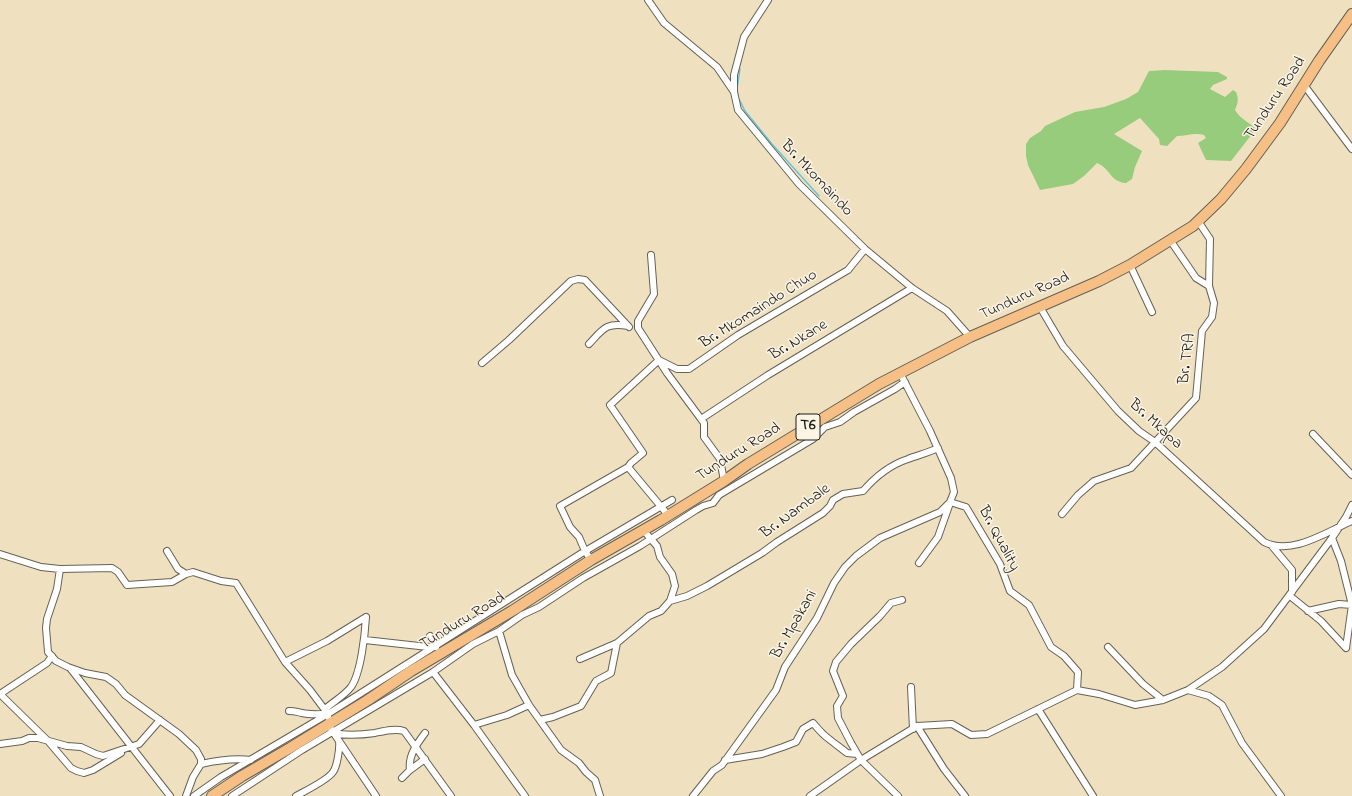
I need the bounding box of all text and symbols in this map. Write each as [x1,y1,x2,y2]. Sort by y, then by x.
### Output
street label: Tunduru Road [1241,54,1311,144]
street label: Br. Mkomaindo [776,137,856,221]
street label: Br. Mkomaindo Chuo [697,266,821,354]
street label: Tunduru Road [977,269,1073,325]
street label: Br. Nkane [766,316,832,366]
street label: Br. TRA [1175,333,1201,385]
street label: Br. Mkapa [1124,396,1186,454]
road number: T6 [796,414,820,440]
street label: Tunduru Road [693,419,785,487]
street label: Br. Nambale [757,480,835,544]
street label: Br. Quality [973,503,1023,575]
street label: Br. Mpakani [768,587,822,663]
street label: Tunduru Road [417,589,509,655]

